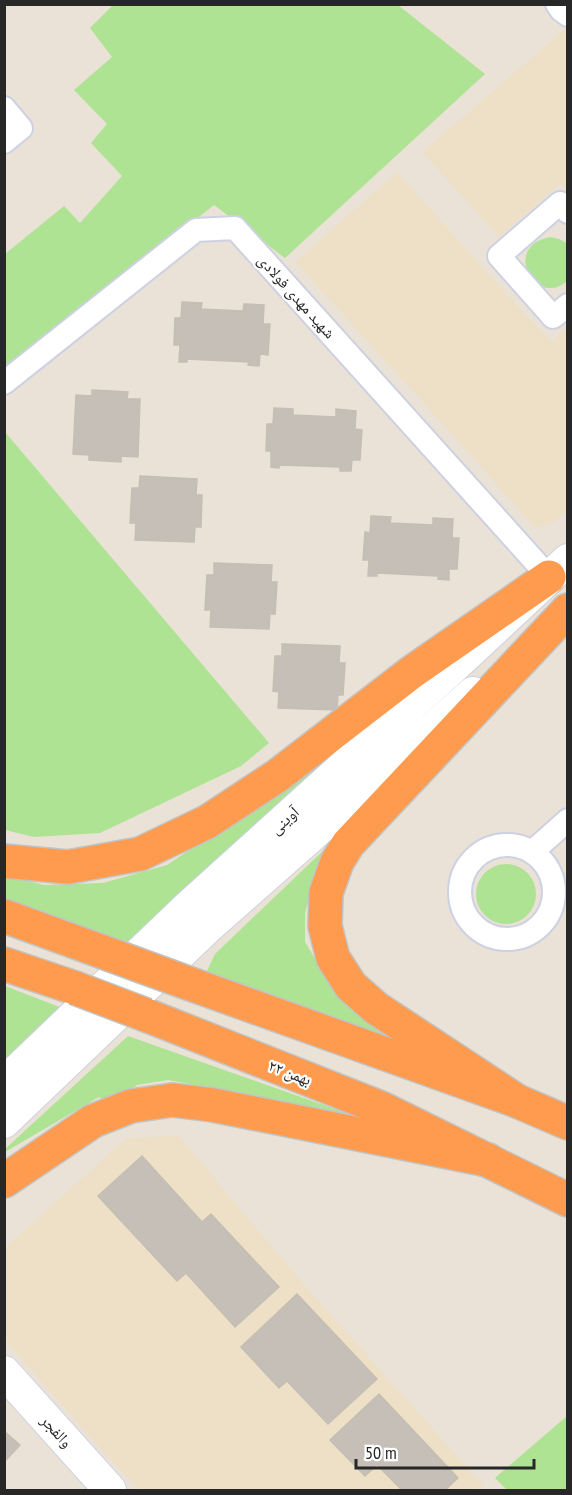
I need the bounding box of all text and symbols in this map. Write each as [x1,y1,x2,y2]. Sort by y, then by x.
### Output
street label: شهید مهدی فولادی [253,250,340,343]
street label: آوینی [265,801,304,839]
street label: ۲۲ بهمن [265,1055,314,1090]
street label: والفجر [36,1409,77,1452]
scale bar [356,1432,534,1470]
text: 50 m [365,1441,397,1464]

